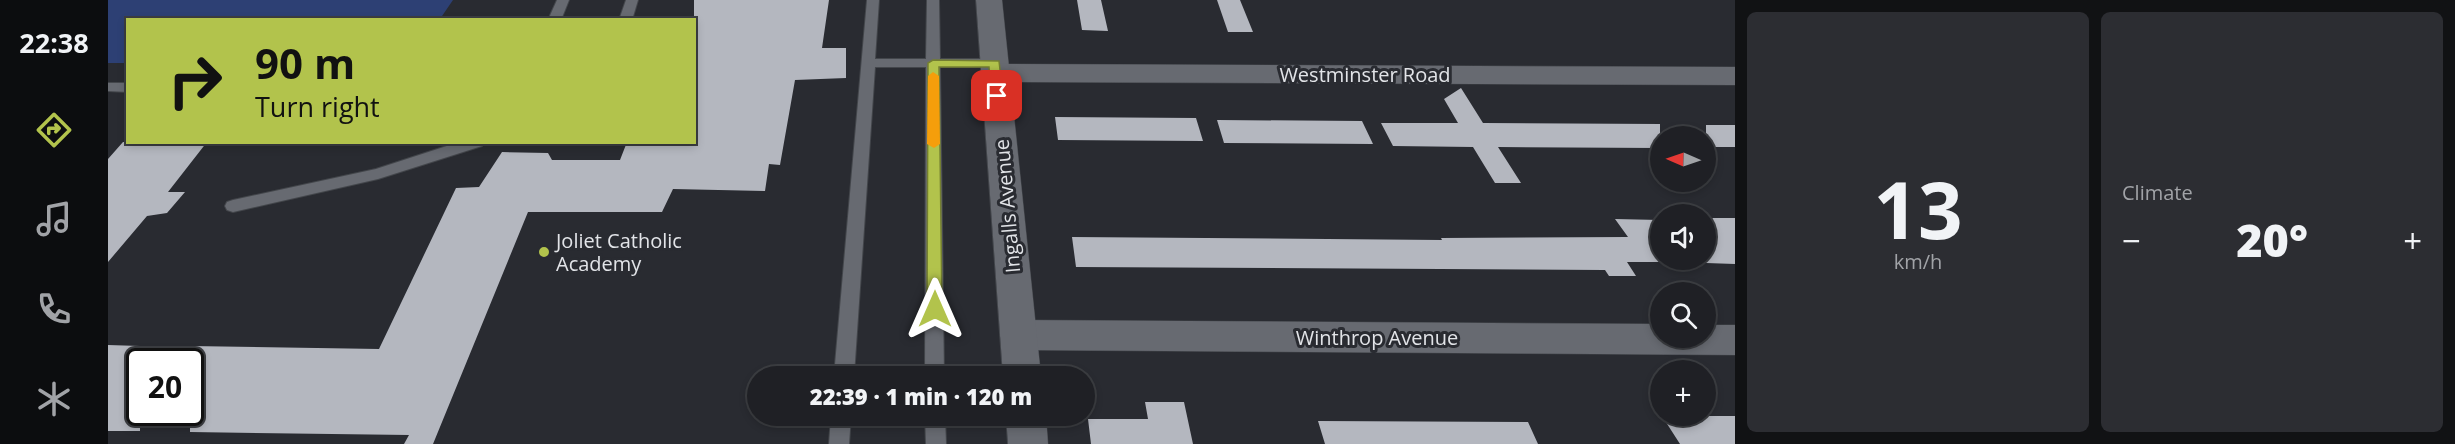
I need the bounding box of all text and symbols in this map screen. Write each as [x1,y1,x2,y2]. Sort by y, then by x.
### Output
text: 22:38 [19,24,89,61]
text: 90 m [255,34,355,91]
icon: right [156,42,234,120]
street label: Westminster Road [1279,61,1451,88]
pin [971,70,1022,121]
icon: arrive [980,79,1013,112]
text: Turn right [255,88,380,125]
icon: directions [33,109,75,151]
north arrow [1650,126,1716,192]
map controls [1650,126,1716,426]
street label: Ingalls Avenue [988,138,1026,274]
text: 13 [1873,156,1963,262]
text: Climate [2122,179,2193,206]
icon: music [33,198,75,240]
button: sound [1650,204,1716,270]
text: 20° [2236,209,2308,270]
text: − [2122,218,2141,263]
text: + [2403,218,2422,263]
place label: Joliet Catholic Academy [554,227,682,277]
marker: Joliet Catholic Academy [537,245,551,259]
text: km/h [1894,248,1942,275]
position arrow [903,277,967,341]
button: search [1650,282,1716,348]
icon: phone [33,288,75,330]
street label: Winthrop Avenue [1296,324,1458,351]
speed limit sign: 20 [126,348,204,426]
button: + [1650,360,1716,426]
icon: climate [33,378,75,420]
text: 22:39 · 1 min · 120 m [810,381,1032,411]

